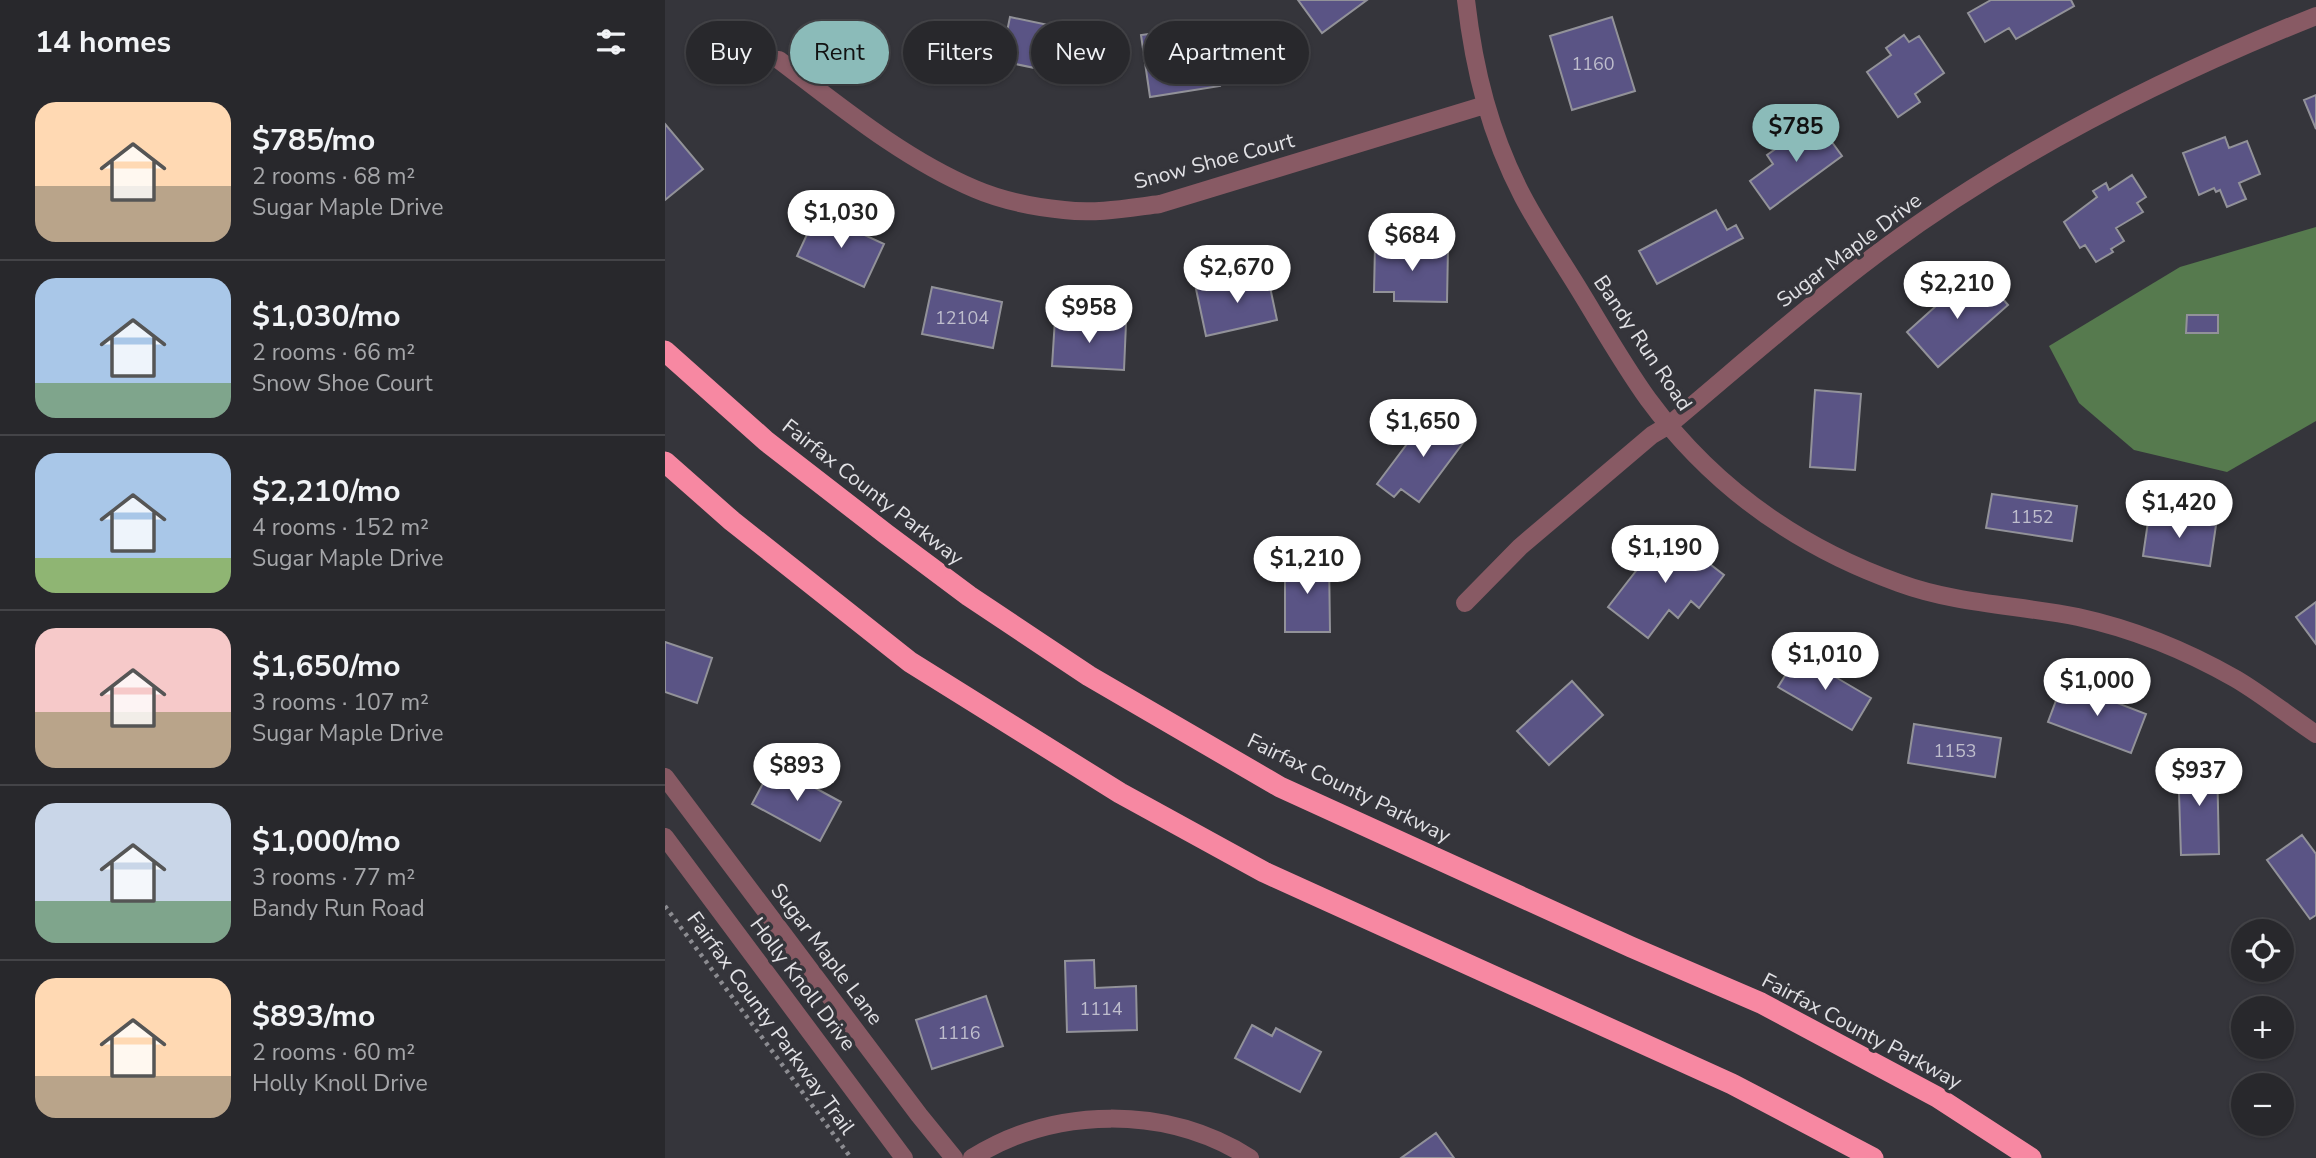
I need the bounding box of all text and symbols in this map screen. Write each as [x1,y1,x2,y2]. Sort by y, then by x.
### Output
chip: Buy [686,21,776,84]
chip: Rent [790,21,889,84]
chip: Filters [903,21,1017,84]
chip: New [1031,21,1130,84]
chip: Apartment [1144,21,1309,84]
text: 14 homes [35,22,171,63]
icon: filters [592,23,630,61]
house number: 1160 [1571,52,1615,76]
pin: $785 [1755,104,1837,164]
text: $785 [1768,111,1824,142]
text: $785/mo [252,120,375,161]
street label: Snow Shoe Court [1131,126,1298,196]
icon: home [91,130,175,214]
text: 2 rooms · 68 m² [252,161,415,192]
street label: Sugar Maple Drive [1771,186,1927,314]
pin: $1,030 [784,190,898,250]
text: Sugar Maple Drive [252,192,444,223]
text: $1,030 [804,197,878,228]
pin: $684 [1371,214,1453,273]
text: $684 [1384,220,1440,251]
pin: $2,670 [1180,246,1294,305]
text: $2,670 [1200,252,1274,283]
pin: $2,210 [1900,262,2014,321]
text: $2,210 [1920,268,1994,299]
street label: Bandy Run Road [1587,270,1699,416]
pin: $958 [1048,286,1130,345]
text: $958 [1061,292,1117,323]
text: $1,030/mo [252,296,401,337]
icon: home [91,306,175,390]
house number: 12104 [935,306,989,330]
text: 2 rooms · 66 m² [252,337,415,368]
text: Snow Shoe Court [252,368,432,399]
pin: $1,650 [1366,400,1480,459]
text: $1,650 [1386,406,1460,437]
street label: Fairfax County Parkway [777,412,970,572]
text: $2,210/mo [252,471,401,512]
pin: $1,420 [2122,480,2236,540]
icon: home [91,481,175,565]
text: $1,420 [2142,487,2216,518]
house number: 1152 [2010,505,2054,529]
text: 4 rooms · 152 m² [252,512,429,543]
pin: $1,190 [1608,526,1722,585]
text: $1,190 [1628,532,1702,563]
pin: $1,210 [1250,536,1364,596]
text: Sugar Maple Drive [252,543,444,574]
text: $1,210 [1270,543,1344,574]
pin: $1,010 [1768,632,1882,692]
text: $1,010 [1788,639,1862,670]
text: $1,650/mo [252,646,401,687]
icon: home [91,656,175,740]
pin: $1,000 [2040,658,2154,718]
text: $1,000 [2060,665,2134,696]
text: 3 rooms · 107 m² [252,687,429,718]
text: Sugar Maple Drive [252,718,444,749]
street label: Fairfax County Parkway [1243,727,1456,850]
house number: 1153 [1933,739,1977,763]
pin: $893 [756,744,838,803]
pin: $937 [2158,748,2240,808]
text: $893 [769,750,825,781]
text: $937 [2171,755,2227,786]
text: $1,000/mo [252,821,401,862]
icon: home [91,831,175,915]
text: 3 rooms · 77 m² [252,862,415,893]
street label: Sugar Maple Lane [764,877,890,1031]
text: Bandy Run Road [252,893,425,924]
street label: Fairfax County Parkway Trail [681,906,862,1141]
street label: Holly Knoll Drive [744,912,862,1056]
map controls [2231,919,2294,1136]
button: locate [2231,919,2294,982]
street label: Fairfax County Parkway [1757,966,1967,1096]
text: $893/mo [252,996,375,1037]
button: + [2231,996,2294,1059]
house number: 1114 [1079,997,1123,1021]
icon: home [91,1006,175,1090]
house number: 1116 [937,1021,981,1045]
text: 2 rooms · 60 m² [252,1037,415,1068]
text: Holly Knoll Drive [252,1068,428,1099]
button: − [2231,1073,2294,1136]

